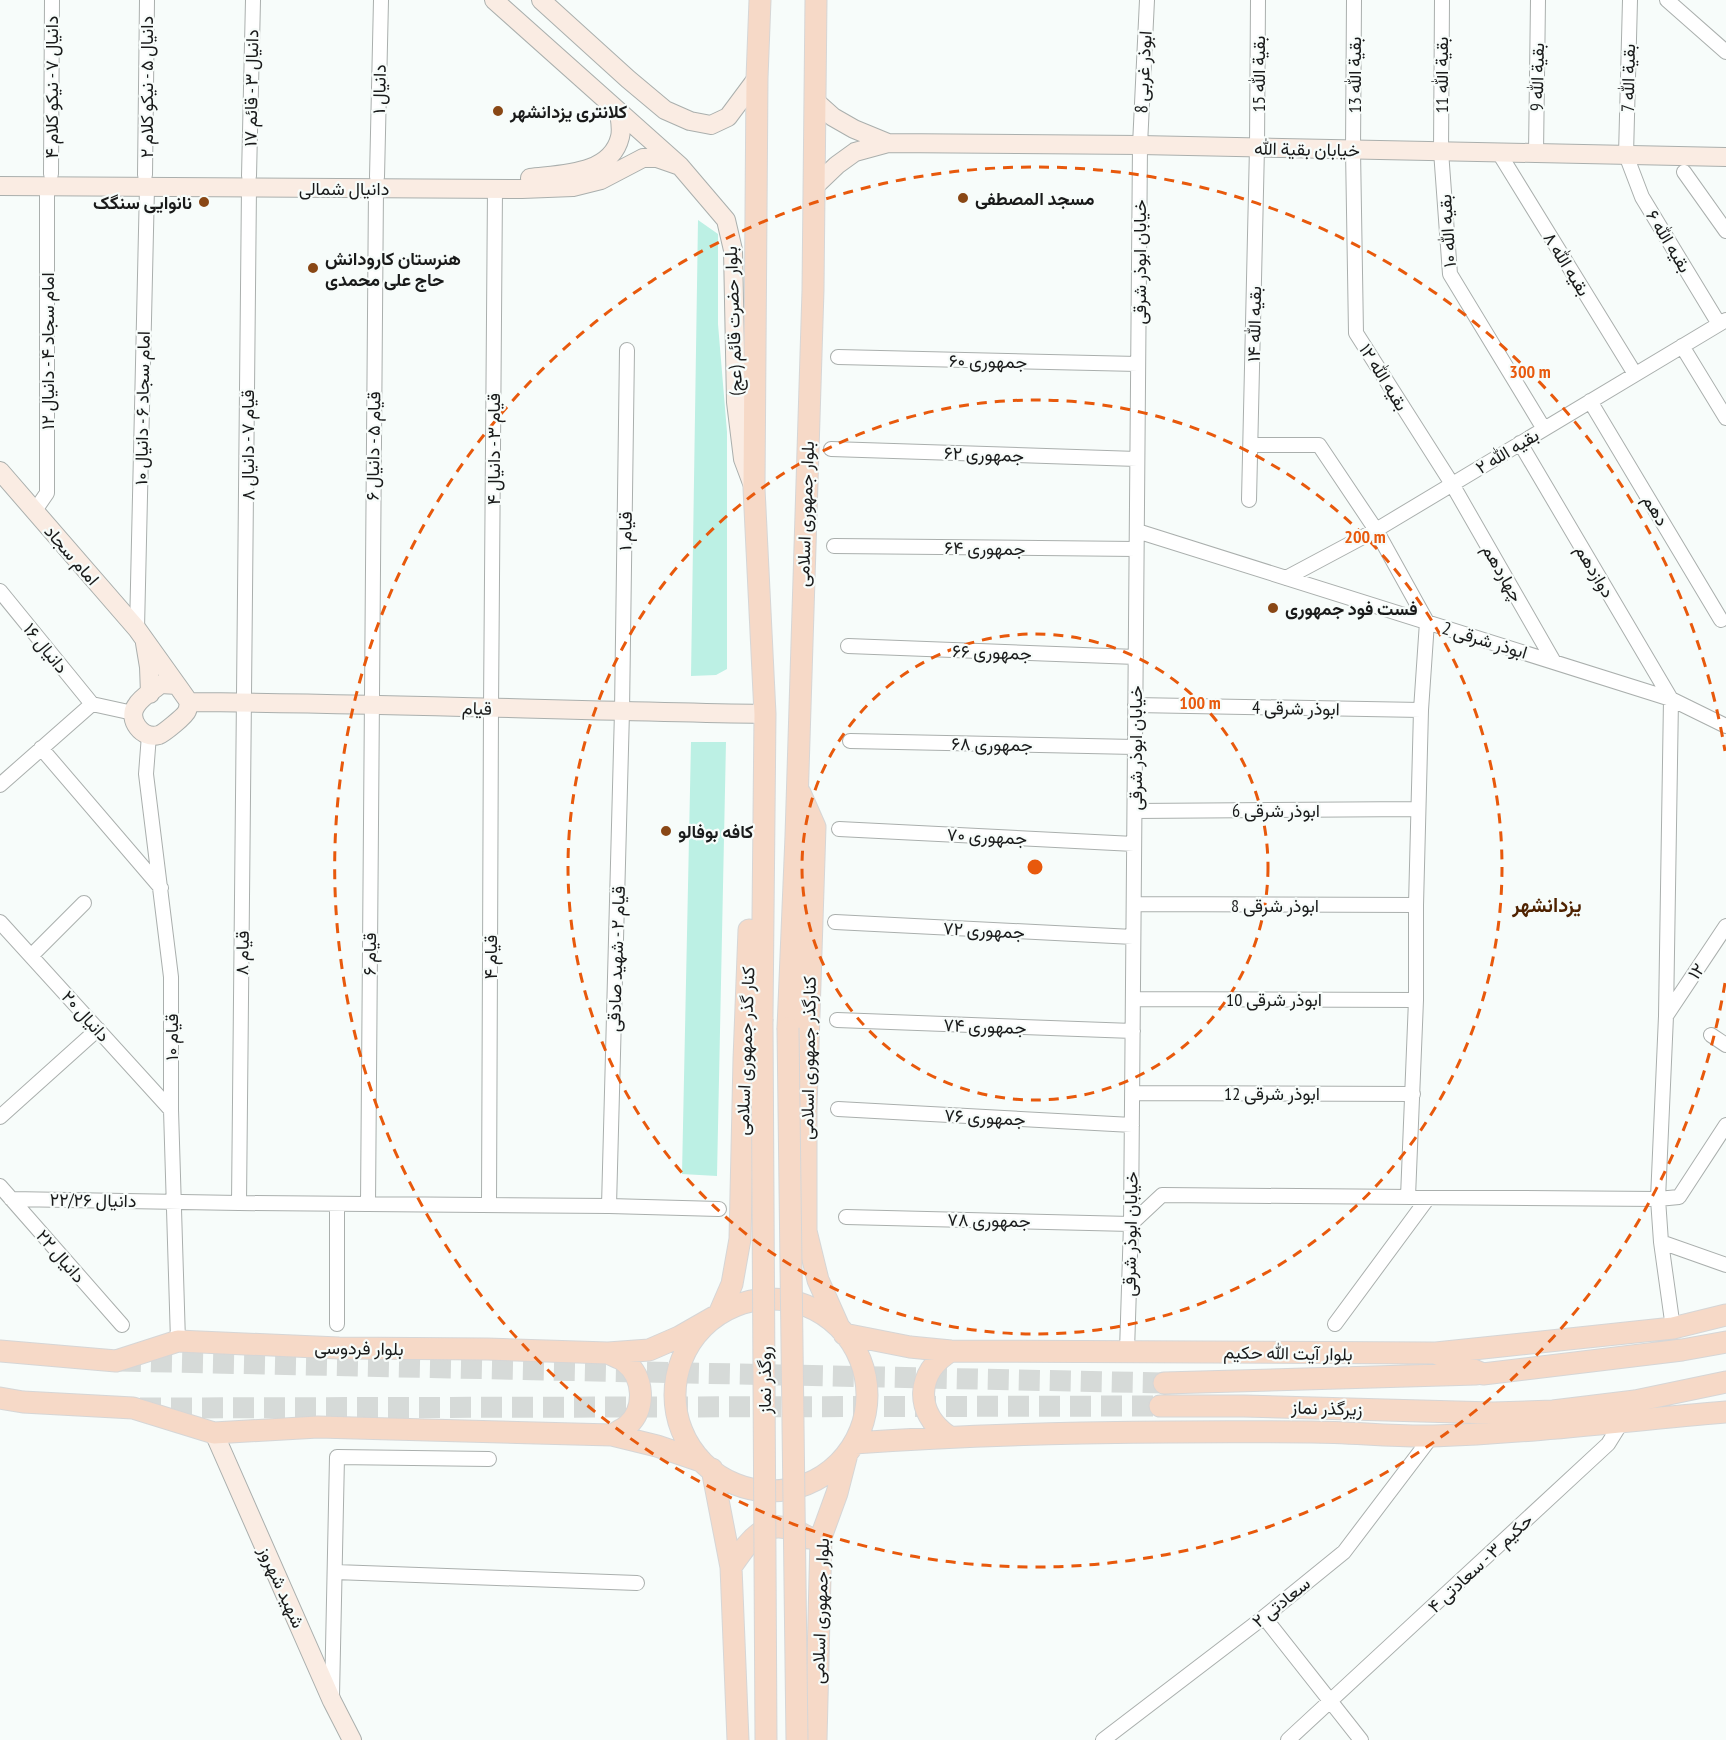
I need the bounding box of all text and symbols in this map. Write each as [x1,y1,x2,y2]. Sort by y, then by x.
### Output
street label: دانیال ۷ - نیکو کلام ۴ [40,16,64,158]
street label: دانیال ۵ - نیکو کلام ۲ [135,16,159,158]
street label: دانیال ۳ - قائم ۱۷ [238,29,265,147]
street label: ابوذر غربی 8 [1129,30,1157,114]
street label: بقیة الله 15 [1247,36,1270,112]
street label: بقیة الله 13 [1343,37,1366,113]
street label: بقیة الله 11 [1430,37,1453,113]
street label: بقیة الله 9 [1525,43,1549,111]
street label: بقیة الله 7 [1616,44,1640,112]
street label: دانیال ۱ [367,64,391,114]
place label: کلانتری یزدانشهر [509,100,627,123]
marker: کلانتری یزدانشهر [491,104,505,118]
street label: خیابان بقیة الله [1254,137,1360,161]
street label: دانیال شمالی [299,177,389,200]
place label: مسجد المصطفی [975,187,1095,210]
place label: نانوایی سنگک [93,191,192,214]
marker: مسجد المصطفی [956,191,970,205]
street label: بقیه الله ۱۰ [1433,194,1461,268]
marker: نانوایی سنگک [197,195,211,209]
street label: خیابان ابوذر شرقی [1128,199,1151,325]
street label: بقیه الله ۶ [1641,205,1697,277]
street label: بقیه الله ۸ [1538,228,1596,300]
street label: بلوار حضرت قائم (عج) [719,246,748,396]
place label: هنرستان کارودانش حاج علی محمدی [325,247,461,292]
marker: هنرستان کارودانش حاج علی محمدی [306,261,320,275]
street label: امام سجاد ۴ - دانیال ۱۲ [36,272,60,430]
street label: بقیه الله ۱۴ [1242,286,1266,362]
street label: امام سجاد ۶ - دانیال ۱۰ [129,331,156,485]
street label: بقیه الله ۱۲ [1354,339,1414,415]
street label: جمهوری ۶۰ [949,349,1027,373]
text: 300 m [1509,360,1551,383]
street label: قیام ۷ - دانیال ۸ [236,389,260,501]
street label: قیام ۵ - دانیال ۶ [361,391,386,501]
street label: قیام ۳ - دانیال ۴ [482,393,506,505]
street label: بقیه الله ۲ [1471,423,1543,479]
street label: بلوار جمهوری اسلامی [791,441,819,587]
street label: جمهوری ۶۲ [944,441,1024,467]
street label: دهم [1637,490,1674,530]
street label: قیام ۱ [613,511,638,551]
street label: امام سجاد [39,520,105,591]
text: 200 m [1344,525,1386,548]
street label: جمهوری ۶۴ [944,536,1026,560]
street label: چهاردهم [1476,540,1529,607]
street label: دوازدهم [1569,540,1620,602]
place label: فست فود جمهوری [1285,597,1418,620]
marker: فست فود جمهوری [1266,601,1280,615]
street label: ابوذر شرقی 2 [1440,616,1530,664]
street label: دانیال ۱۶ [19,618,73,678]
street label: جمهوری ۶۶ [952,639,1032,665]
street label: خیابان ابوذر شرقی [1124,685,1147,811]
text: 100 m [1179,691,1221,714]
street label: قیام [461,696,492,721]
street label: ابوذر شرقی 4 [1252,696,1340,720]
street label: جمهوری ۶۸ [951,732,1033,756]
street label: ابوذر شرقی 6 [1232,799,1320,822]
place label: کافه بوفالو [678,820,753,843]
street label: جمهوری ۷۰ [946,822,1028,850]
marker: کافه بوفالو [659,824,673,838]
centre of rings [1025,857,1045,877]
street label: قیام ۲ - شهید صادقی [602,885,631,1033]
district label: یزدانشهر [1511,892,1582,918]
street label: ابوذر شرقی 8 [1231,894,1319,917]
street label: جمهوری ۷۲ [942,916,1026,944]
street label: قیام ۸ [230,930,255,976]
street label: قیام ۶ [358,933,382,975]
street label: قیام ۴ [479,935,503,979]
street label: ۱۲ [1682,959,1710,983]
street label: کنار گذر جمهوری اسلامی [731,966,759,1136]
street label: کنارگذر جمهوری اسلامی [795,976,821,1140]
street label: دانیال ۲۰ [57,985,115,1047]
street label: ابوذر شرقی 10 [1226,988,1322,1011]
street label: جمهوری ۷۴ [943,1013,1027,1039]
street label: قیام ۱۰ [160,1014,184,1060]
street label: ابوذر شرقی 12 [1224,1082,1320,1105]
street label: جمهوری ۷۶ [944,1103,1026,1131]
street label: خیابان ابوذر شرقی [1117,1171,1143,1297]
street label: دانیال ۲۲/۲۶ [49,1188,137,1212]
street label: جمهوری ۷۸ [947,1208,1031,1232]
street label: دانیال ۲۲ [32,1225,90,1287]
street label: بلوار فردوسی [314,1336,404,1360]
street label: بلوار آیت الله حکیم [1223,1340,1353,1367]
street label: روگذر نماز [753,1346,776,1415]
street label: زیرگذر نماز [1290,1395,1363,1421]
street label: حکیم ۳ - سعادتی ۴ [1423,1508,1538,1618]
street label: بلوار جمهوری اسلامی [806,1538,834,1684]
street label: شهید شهروز [253,1542,310,1631]
street label: سعادتی ۲ [1247,1572,1315,1632]

